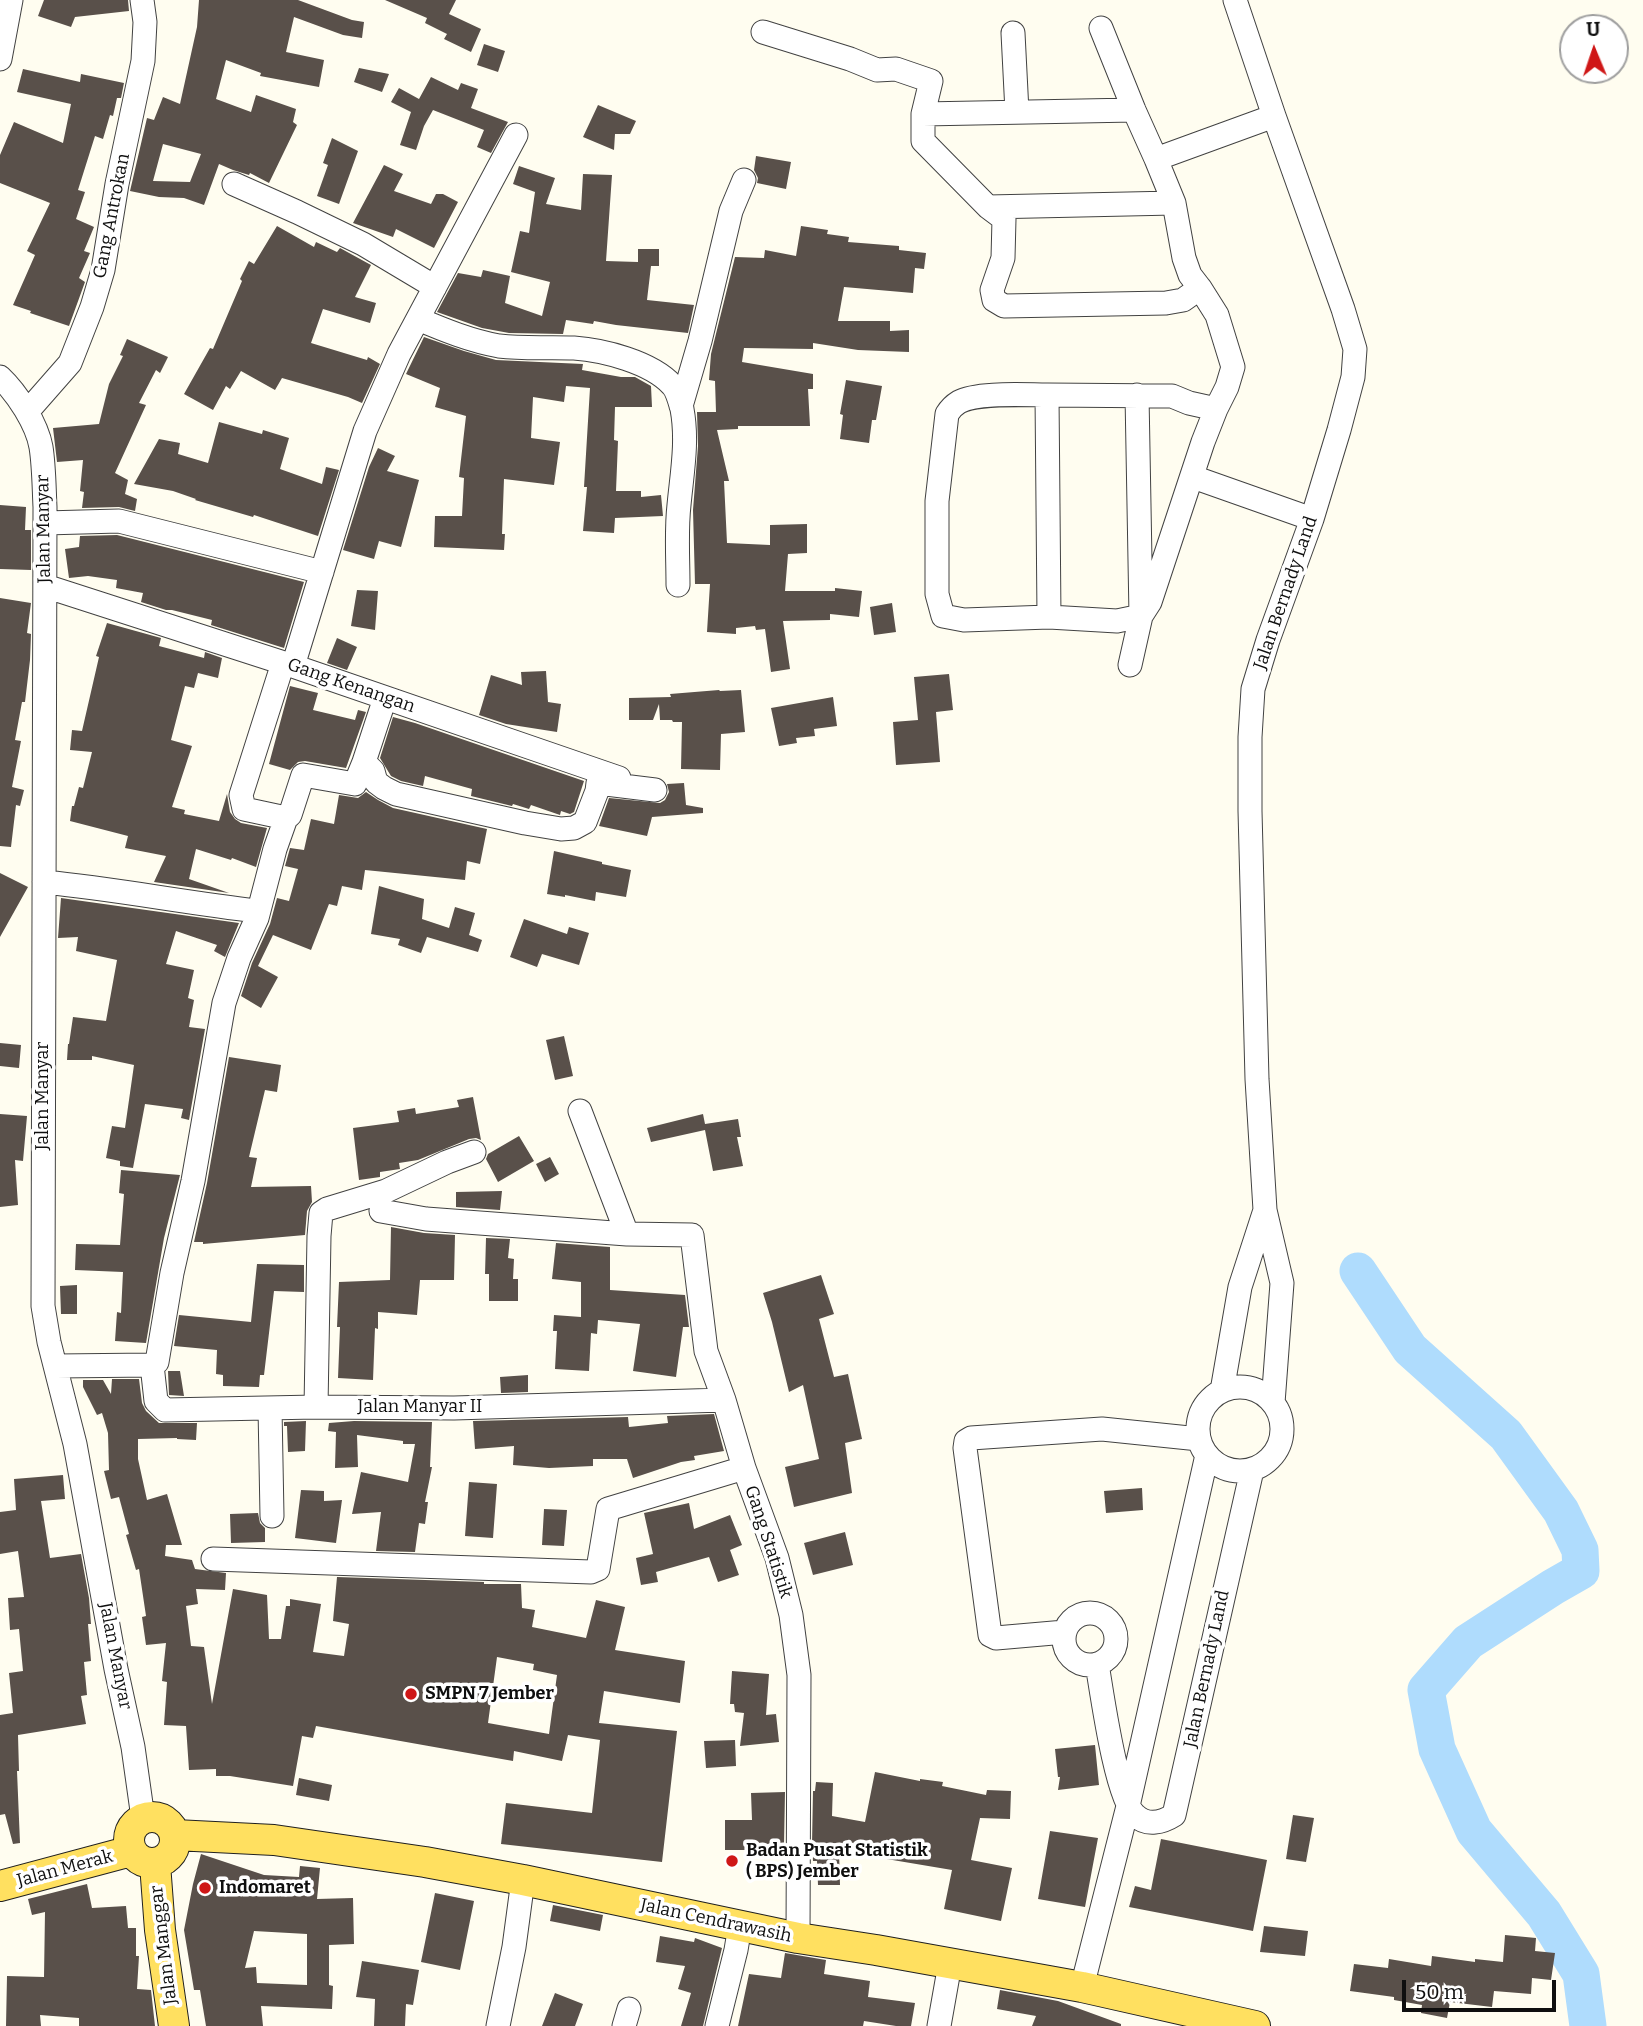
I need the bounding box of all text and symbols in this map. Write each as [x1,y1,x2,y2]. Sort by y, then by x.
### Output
north arrow [1559,14,1629,84]
text: U [1586,18,1601,41]
street label: Gang Antrokan [89,152,135,280]
street label: Jalan Manyar [32,475,56,583]
street label: Jalan Bernady Land [1250,514,1322,672]
street label: Gang Kenangan [284,654,418,718]
street label: Jalan Manyar [32,1042,54,1150]
street label: Jalan Manyar II [358,1396,482,1418]
street label: Gang Statistik [740,1483,796,1601]
street label: Jalan Bernady Land [1180,1588,1234,1750]
street label: Jalan Manyar [94,1601,136,1711]
place label: SMPN 7 Jember [425,1683,554,1705]
marker: SMPN 7 Jember [403,1686,419,1702]
place label: Badan Pusat Statistik ( BPS) Jember [746,1840,928,1882]
street label: Jalan Merak [15,1846,115,1892]
marker: Badan Pusat Statistik ( BPS) Jember [724,1853,740,1869]
place label: Indomaret [219,1877,311,1899]
marker: Indomaret [197,1880,213,1896]
street label: Jalan Manggar [146,1884,182,2006]
street label: Jalan Cendrawasih [638,1894,794,1948]
scale bar [1405,1966,1559,2010]
text: 50 m [1415,1979,1464,2005]

